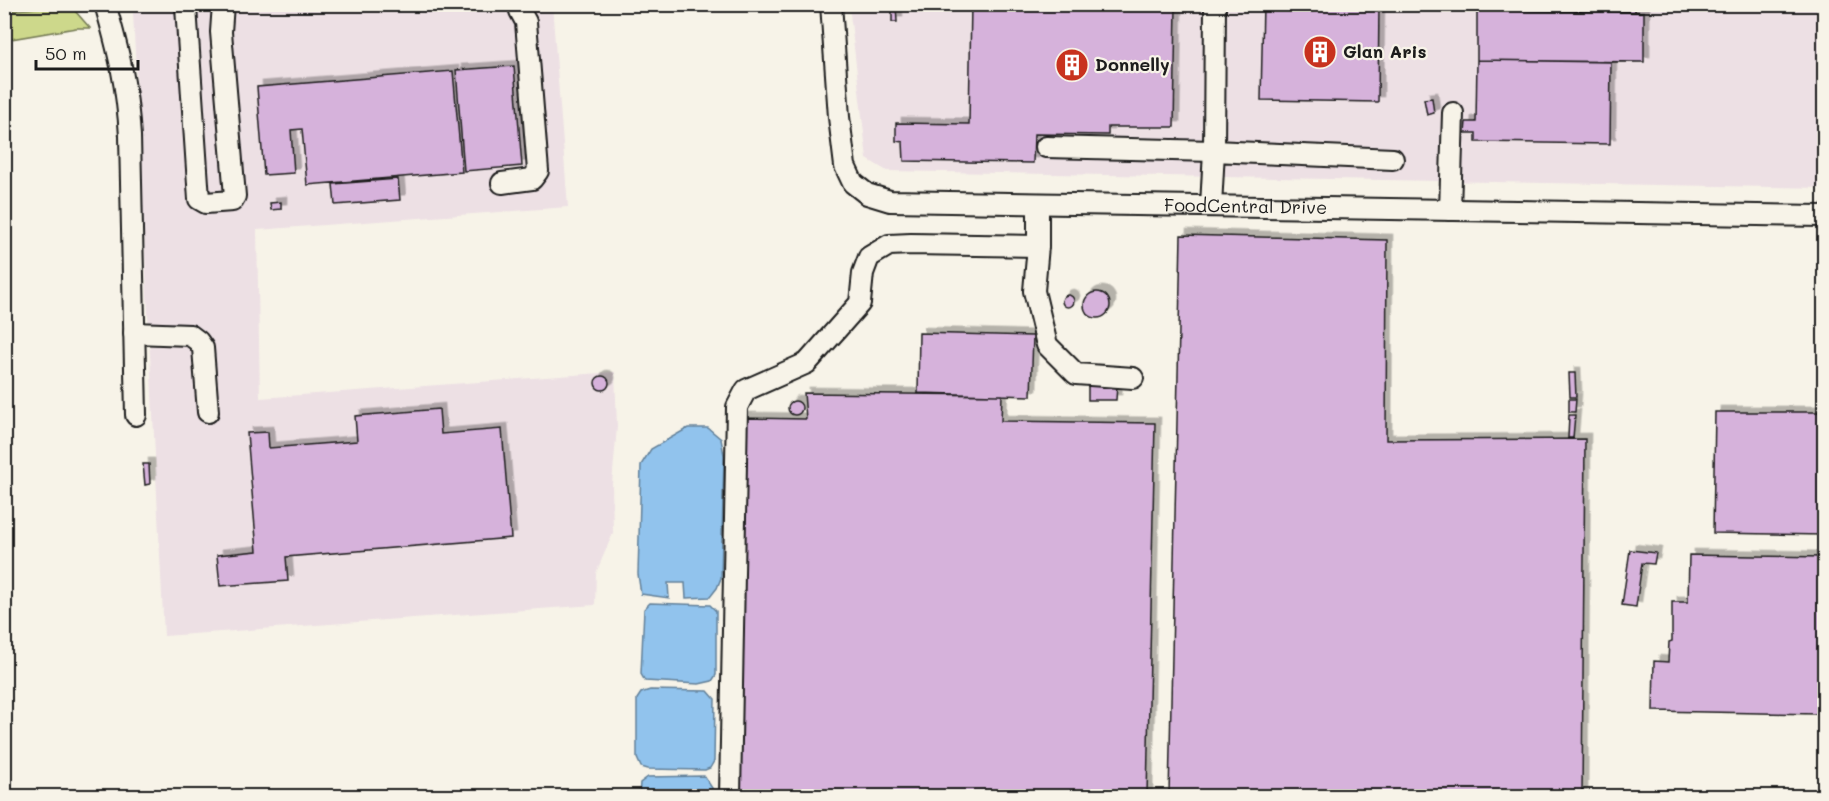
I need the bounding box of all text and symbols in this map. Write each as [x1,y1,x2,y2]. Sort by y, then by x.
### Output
scale bar [36,33,138,71]
building icon: Glan Aris [1302,34,1338,70]
place label: Glan Aris [1343,39,1427,63]
text: 50 m [45,41,87,65]
building icon: Donnelly [1054,47,1090,83]
place label: Donnelly [1095,52,1170,76]
street label: FoodCentral Drive [1164,192,1327,219]

